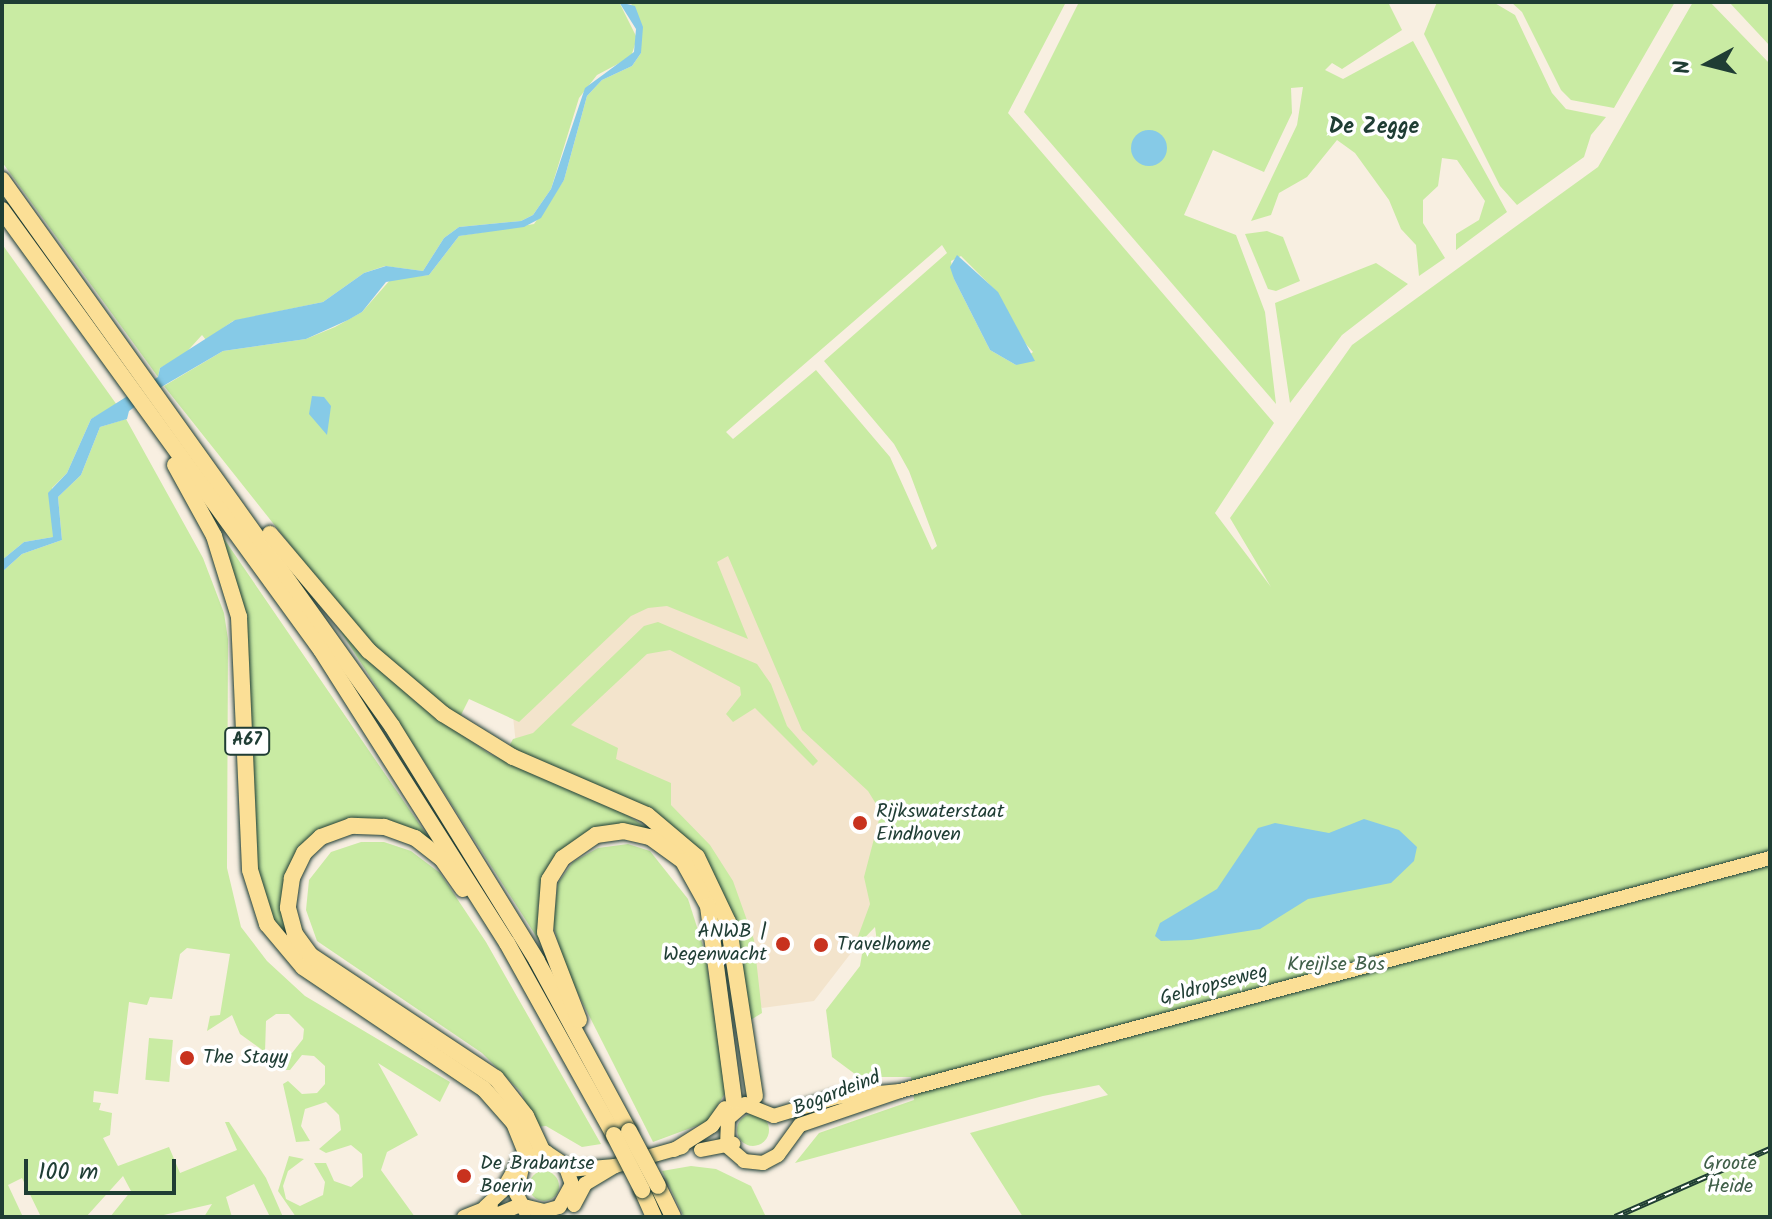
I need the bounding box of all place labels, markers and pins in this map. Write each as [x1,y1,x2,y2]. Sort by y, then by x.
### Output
place label: Rijkswaterstaat Eindhoven [876,800,1004,847]
marker: Rijkswaterstaat Eindhoven [851,814,869,832]
place label: ANWB | Wegenwacht [663,920,767,967]
place label: Travelhome [837,933,931,957]
marker: ANWB | Wegenwacht [774,935,792,953]
marker: Travelhome [812,936,830,954]
place label: The Stayy [203,1046,288,1070]
marker: The Stayy [178,1049,196,1067]
place label: De Brabantse Boerin [480,1152,594,1199]
marker: De Brabantse Boerin [455,1167,473,1185]

